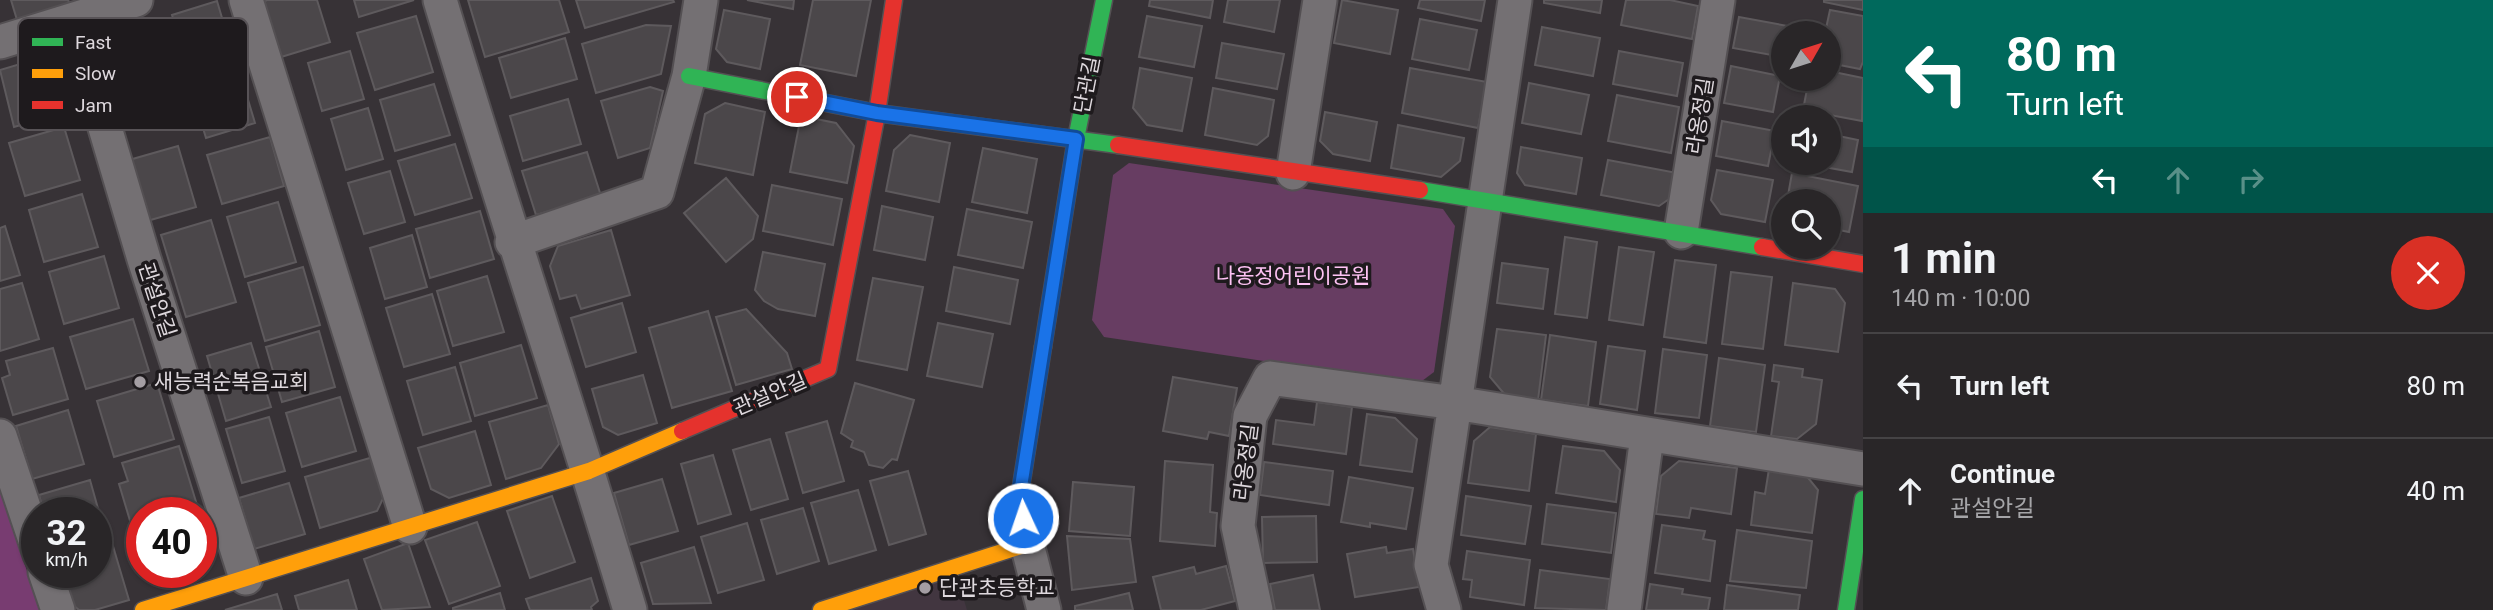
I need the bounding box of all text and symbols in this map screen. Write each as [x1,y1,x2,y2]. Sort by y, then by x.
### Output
legend [18,18,248,130]
north arrow [1771,21,1841,91]
map controls [1771,21,1841,259]
text: 80 m [2006,26,2117,83]
icon: left [1891,28,1982,119]
text: Fast [75,31,112,54]
street label: 단관길 [1070,54,1104,116]
text: Slow [75,62,116,85]
pin [767,67,827,127]
street label: 라옹정길 [1682,76,1718,156]
icon: arrive [778,78,816,116]
text: Turn left [2006,85,2124,123]
text: Jam [75,94,112,117]
button: sound [1771,105,1841,175]
icon: left [2086,161,2124,199]
icon: ahead [2159,161,2197,199]
icon: right [2232,161,2270,199]
button: search [1771,189,1841,259]
text: 1 min [1891,234,1997,283]
button: close [2391,236,2465,310]
street label: 관설안길 [134,260,180,340]
park label: 나옹정어린이공원 [1216,264,1370,288]
text: 140 m · 10:00 [1891,285,2030,312]
icon: left [1891,367,1929,405]
street label: 관설안길 [730,368,810,420]
place label: 새능력순복음교회 [154,370,309,394]
text: Turn left [1950,371,2049,401]
text: 80 m [2407,371,2465,401]
marker: 새능력순복음교회 [132,374,148,390]
street label: 라옹정길 [1229,422,1263,502]
text: Continue [1950,459,2055,489]
icon: ahead [1891,472,1929,510]
text: 40 m [2407,476,2465,506]
position arrow [986,481,1060,555]
text: 관설안길 [1950,495,2035,522]
speed limit sign: 40 [126,497,217,588]
text: 32 [46,513,87,554]
text: km/h [45,549,88,570]
place label: 단관초등학교 [939,576,1055,600]
marker: 단관초등학교 [917,580,933,596]

